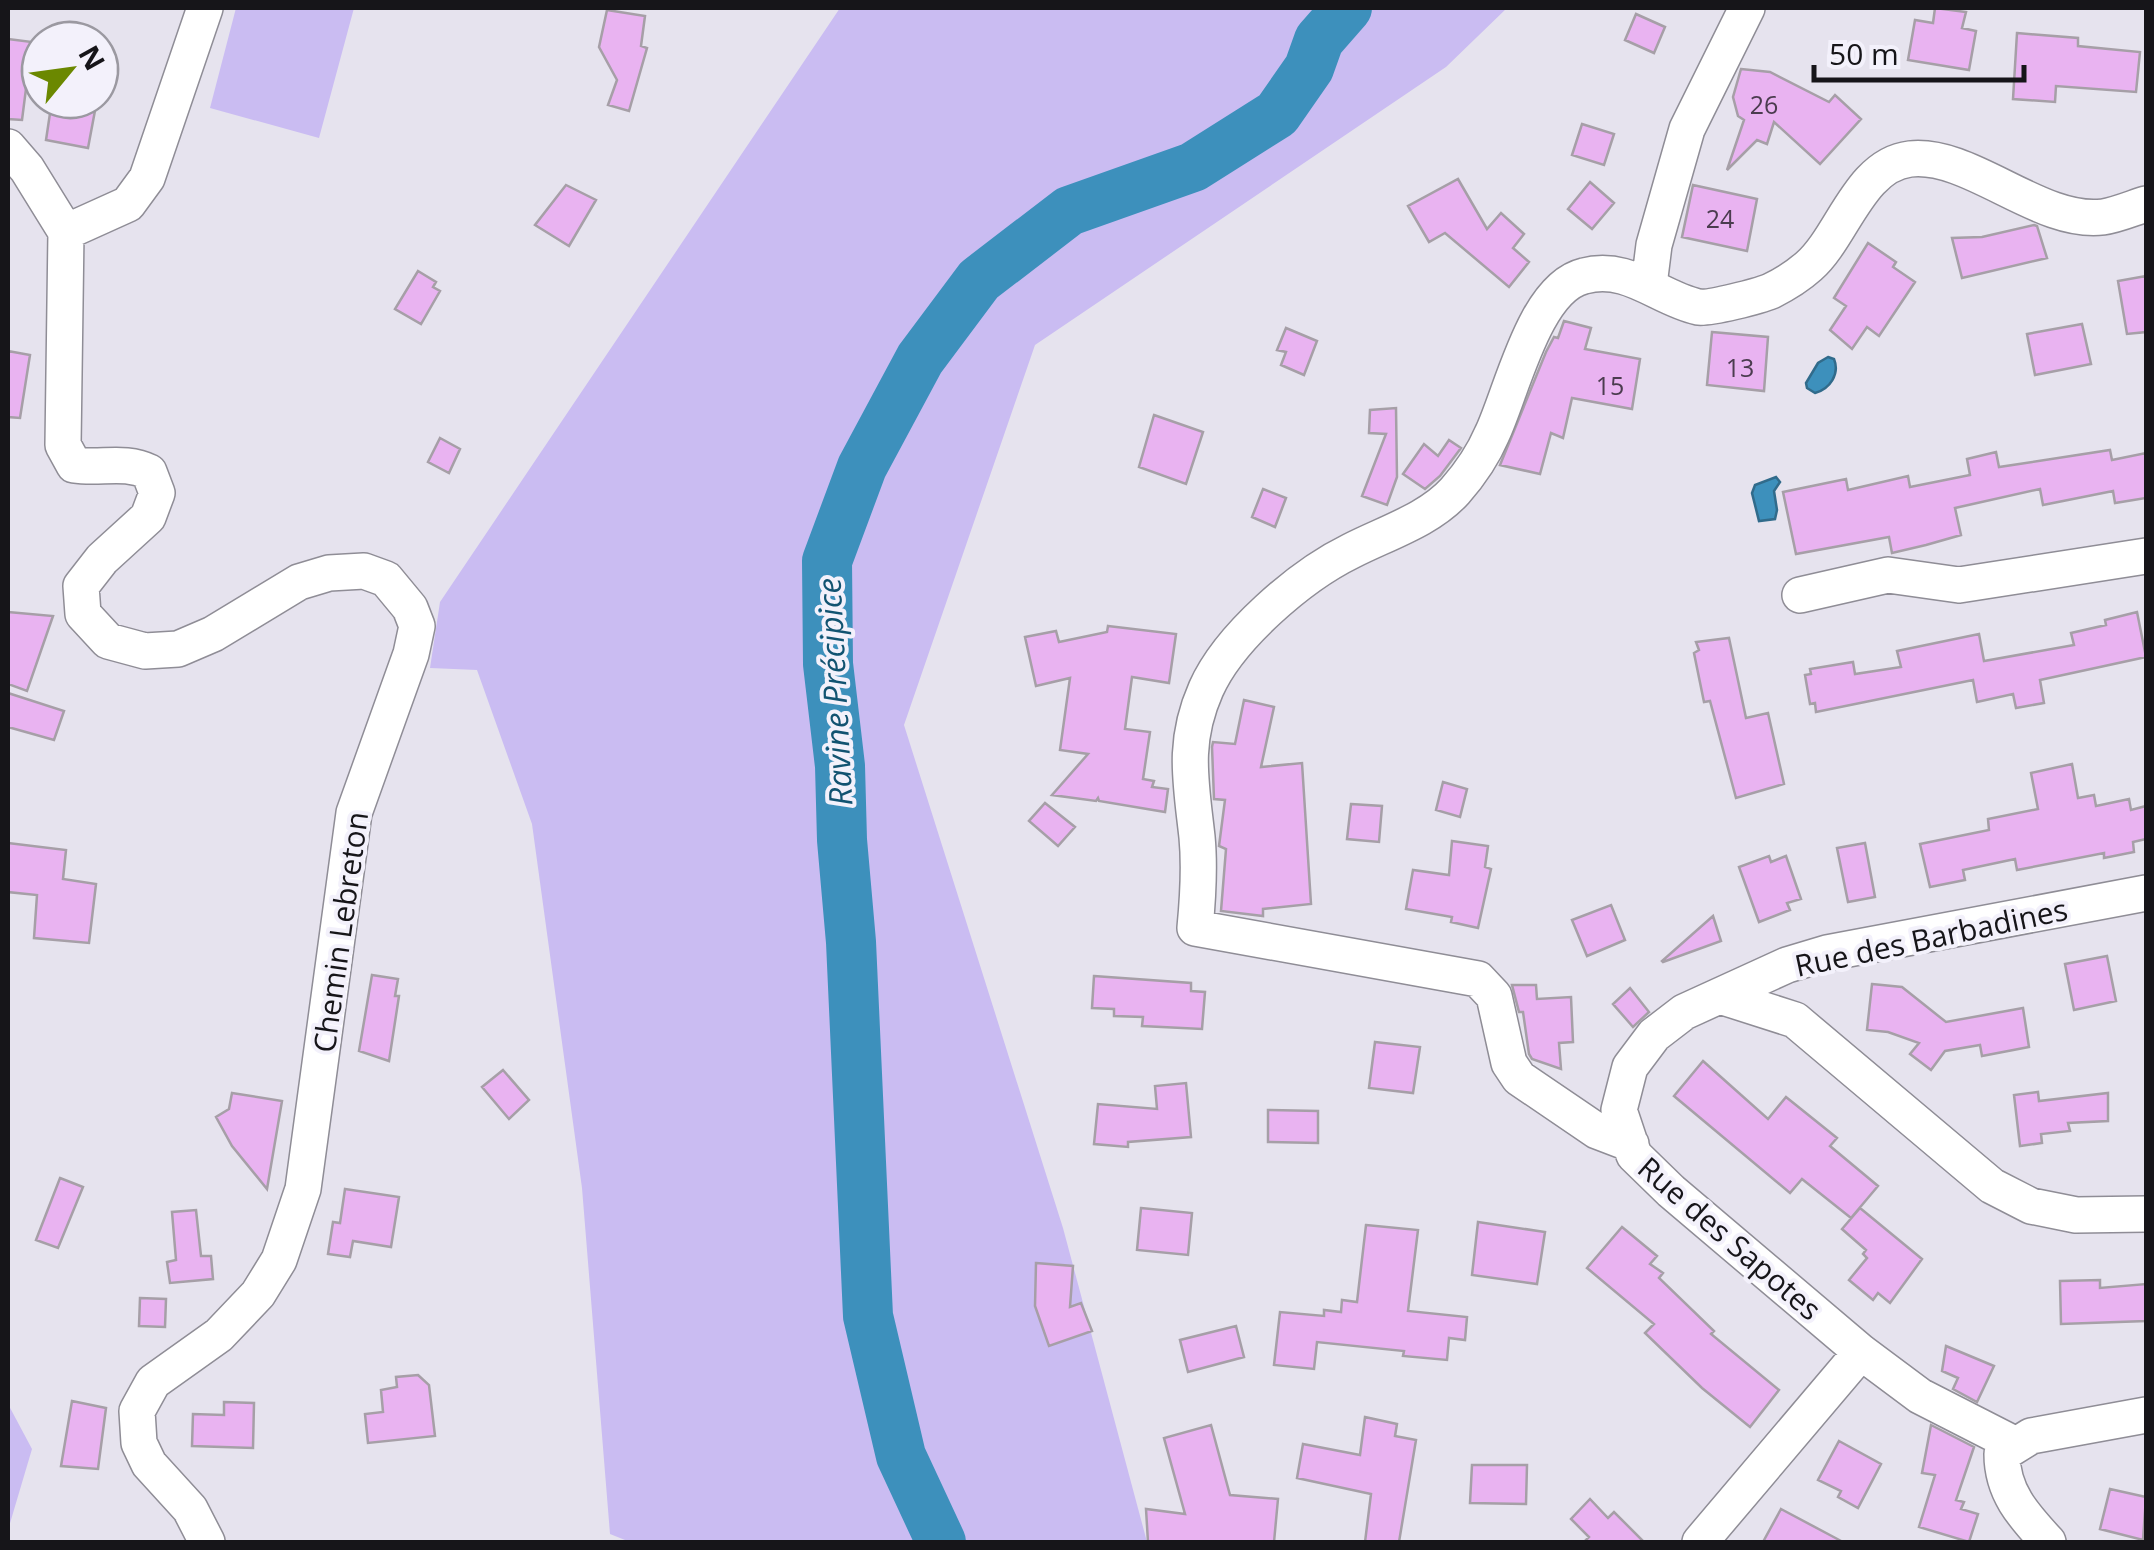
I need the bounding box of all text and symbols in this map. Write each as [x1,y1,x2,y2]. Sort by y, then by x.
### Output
north arrow [20,20,120,120]
scale bar [1814,20,2024,82]
text: 50 m [1829,33,1899,74]
text: N [71,38,115,77]
house number: 26 [1750,87,1778,121]
house number: 24 [1706,201,1734,235]
house number: 13 [1726,350,1754,384]
house number: 15 [1596,368,1624,402]
water label: Ravine Précipice [807,577,861,807]
street label: Chemin Lebreton [303,809,377,1055]
street label: Rue des Barbadines [1791,888,2071,986]
street label: Rue des Sapotes [1630,1147,1830,1329]

